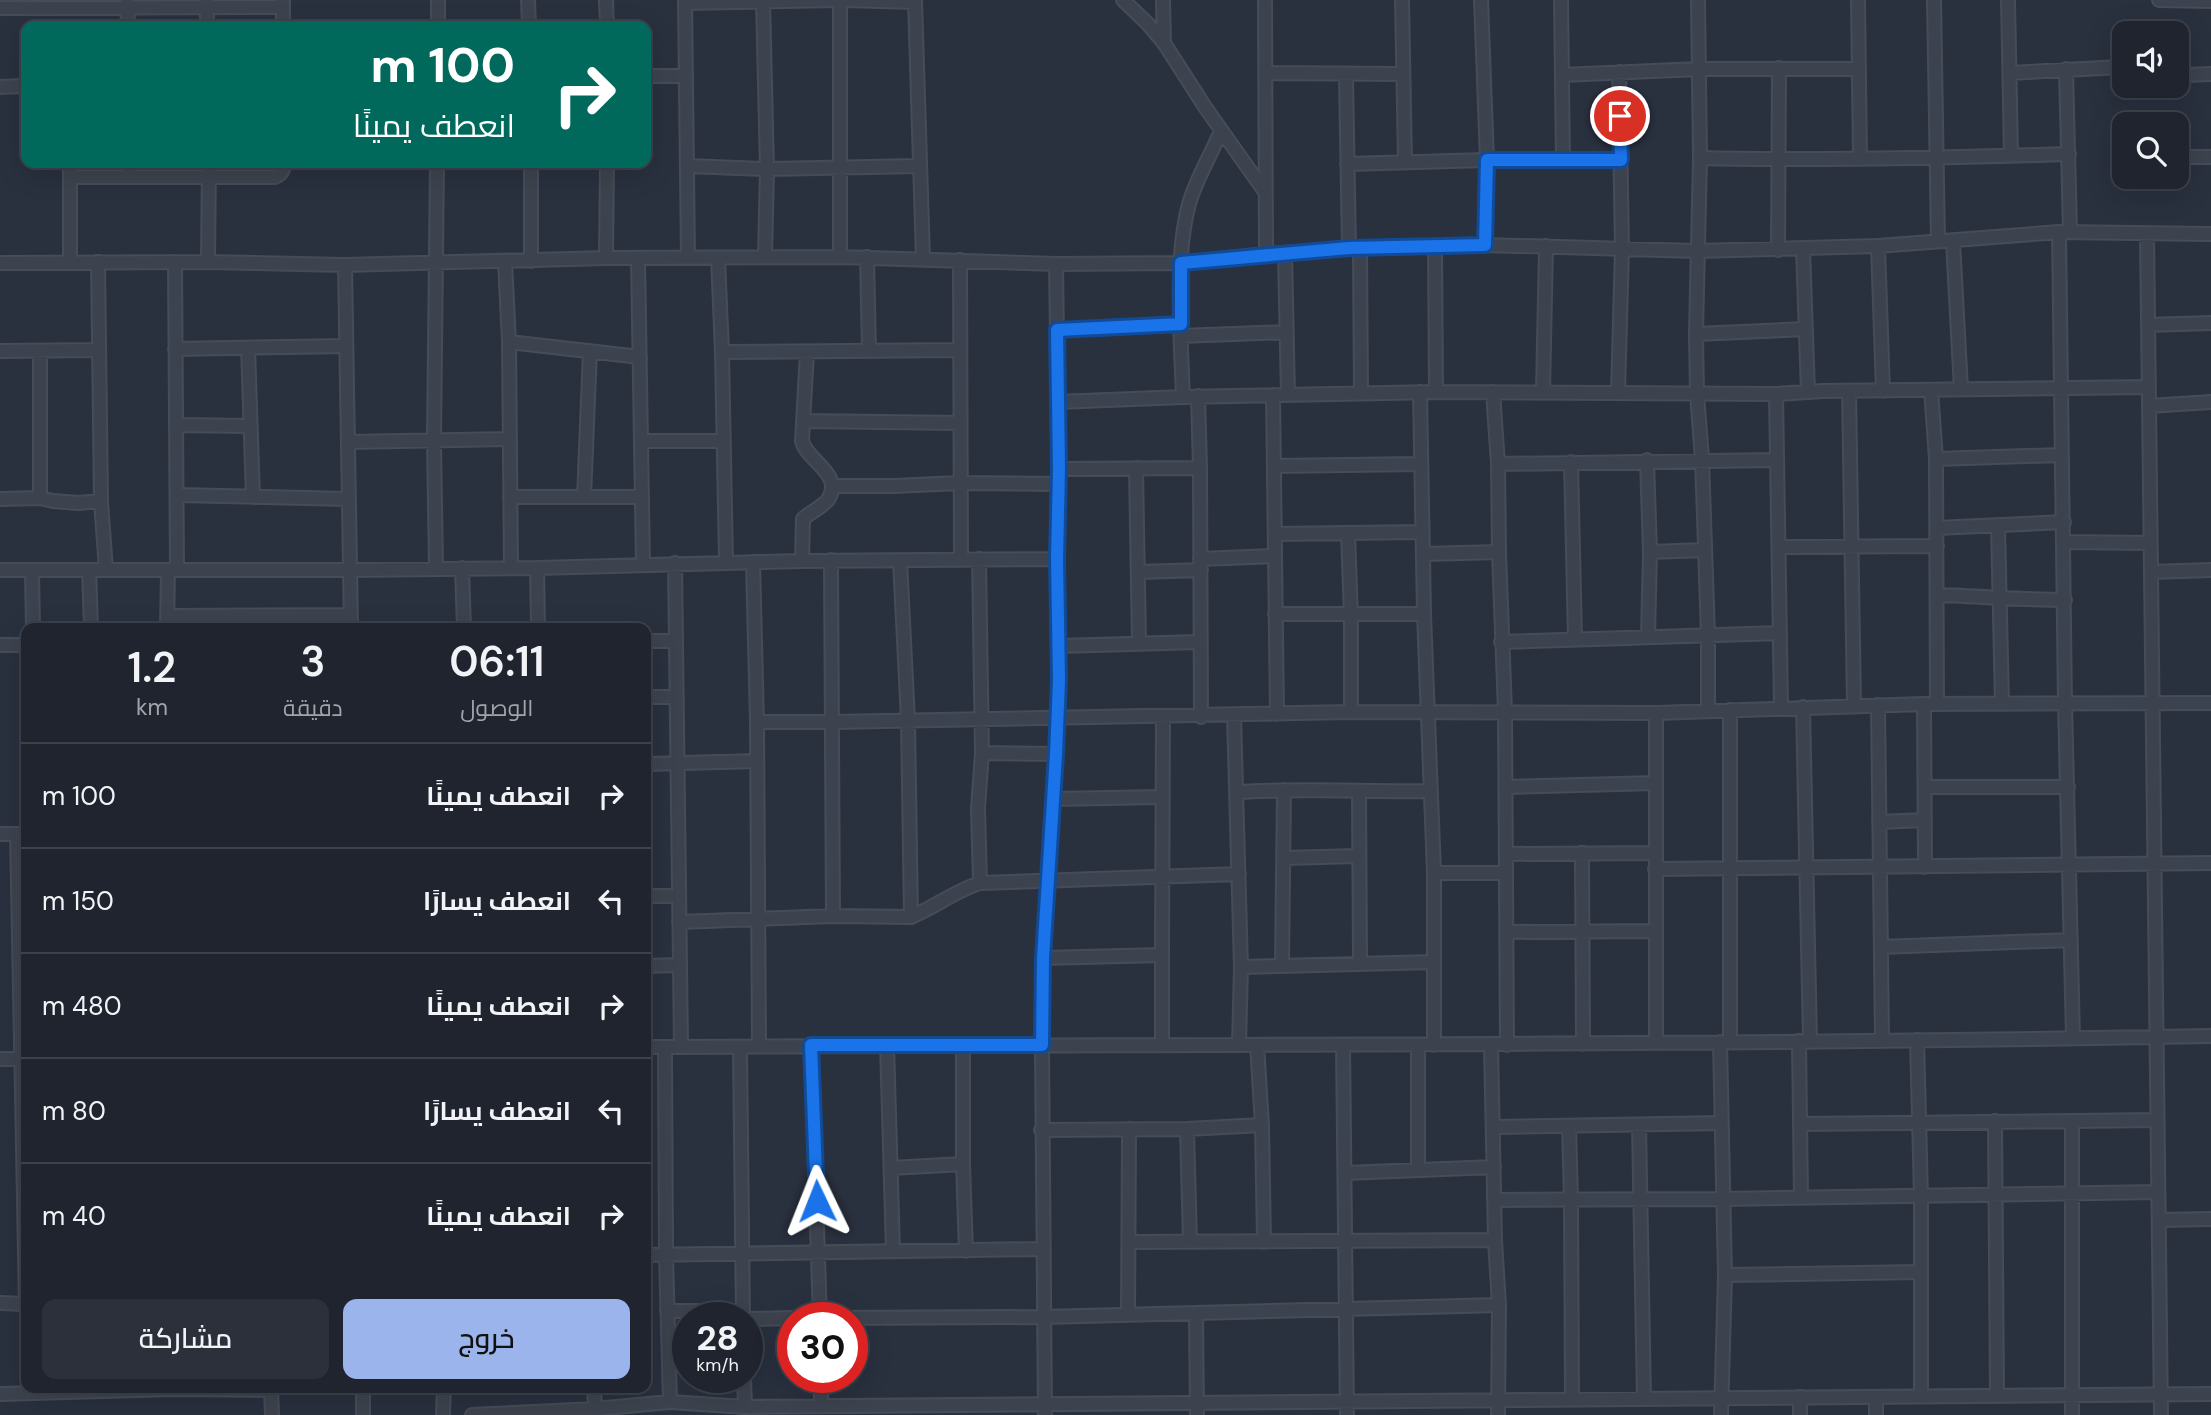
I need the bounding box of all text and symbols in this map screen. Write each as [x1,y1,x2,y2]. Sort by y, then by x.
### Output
map controls [2112,21,2189,189]
button: sound [2112,21,2189,98]
text: 100 m [371,33,515,97]
icon: right [539,49,630,140]
pin [1590,86,1650,146]
icon: arrive [1601,97,1639,135]
text: انعطف يمينًا [353,105,515,147]
button: search [2112,112,2189,189]
text: 3 [300,634,325,689]
text: 06:11 [449,634,544,689]
text: 1.2 [128,640,176,695]
text: km [136,692,168,722]
text: دقيقة [283,693,343,723]
text: الوصول [460,693,534,723]
icon: right [592,777,630,815]
text: 100 m [42,779,116,813]
text: انعطف يمينًا [426,779,571,813]
icon: left [592,882,630,920]
text: 150 m [42,884,114,918]
text: انعطف يسارًا [423,884,571,918]
icon: right [592,987,630,1025]
text: 480 m [42,989,121,1023]
text: انعطف يمينًا [426,989,571,1023]
icon: left [592,1092,630,1130]
text: 80 m [42,1094,106,1128]
text: انعطف يسارًا [423,1094,571,1128]
position arrow [780,1164,854,1238]
icon: right [592,1197,630,1235]
text: 40 m [42,1199,106,1233]
text: انعطف يمينًا [426,1199,571,1233]
button: مشاركة [42,1299,329,1379]
button: خروج [343,1299,630,1379]
speed limit sign: 30 [777,1302,868,1393]
text: 28 [696,1315,739,1361]
text: km/h [696,1353,739,1377]

